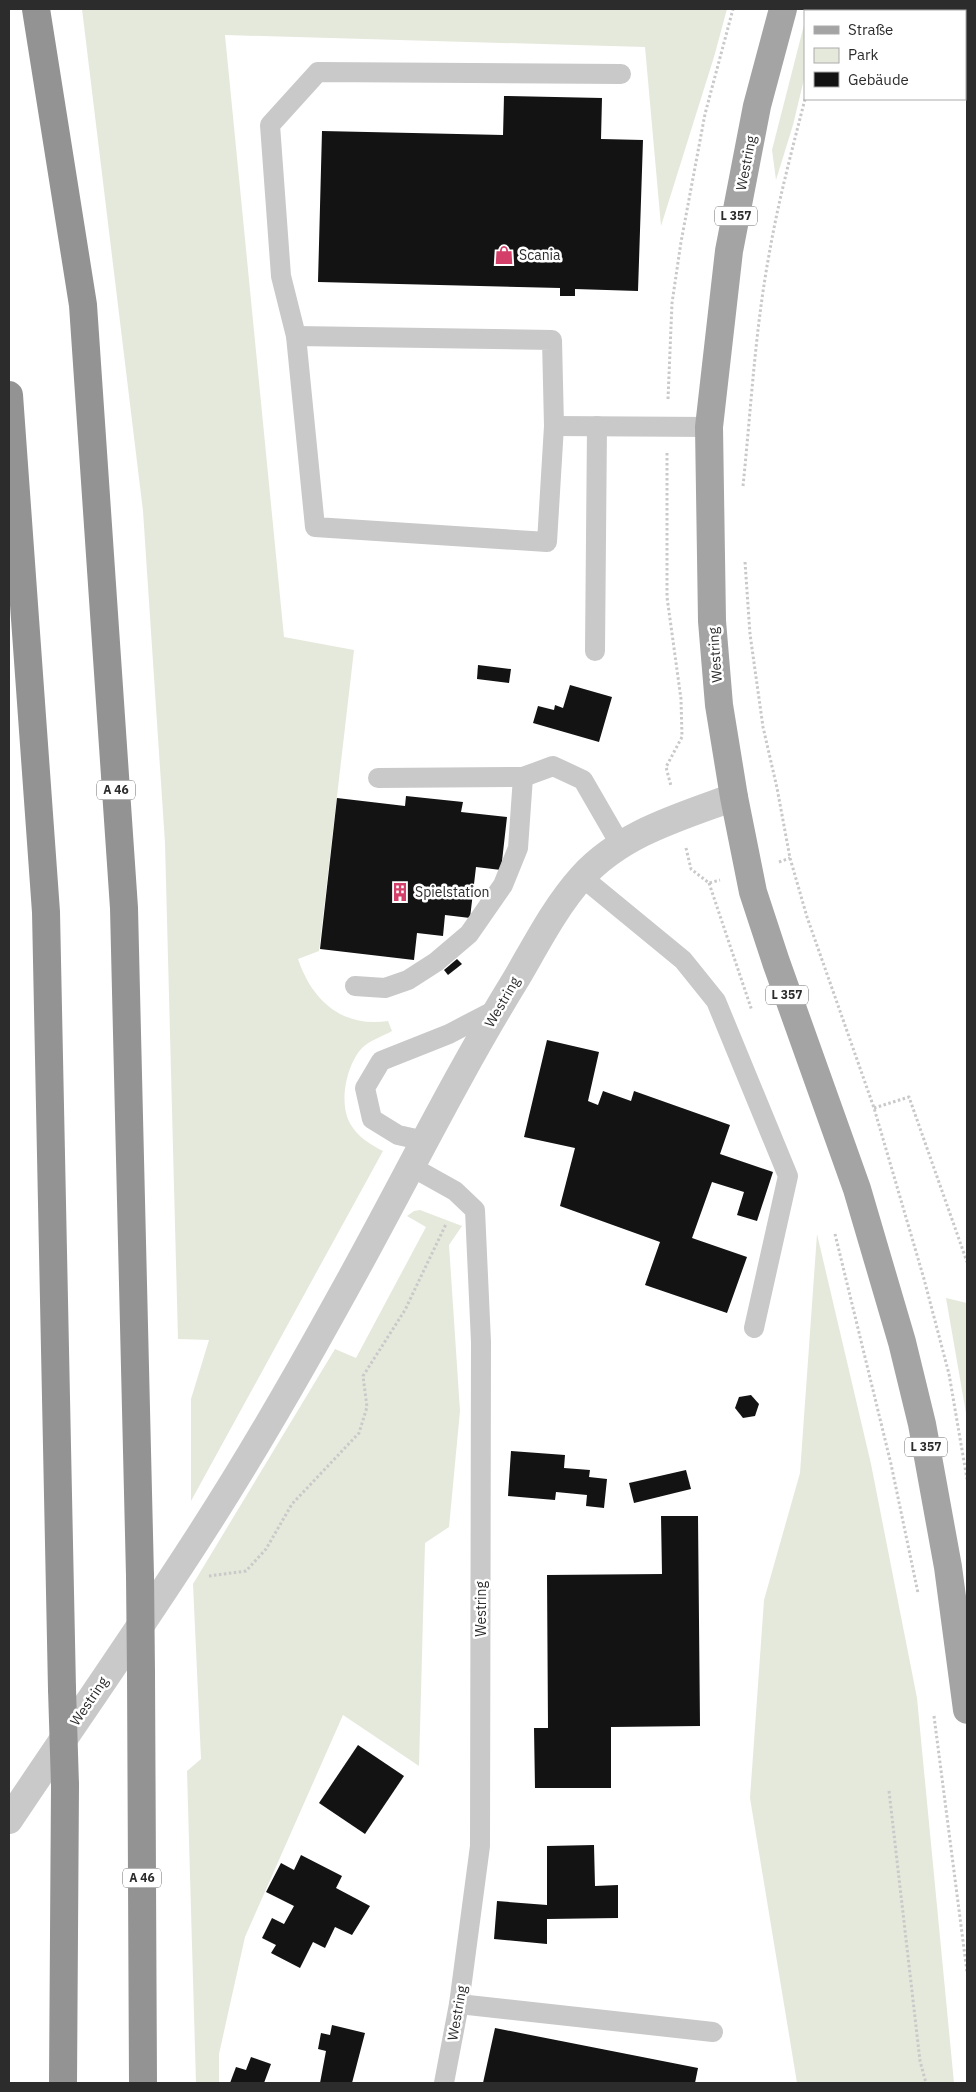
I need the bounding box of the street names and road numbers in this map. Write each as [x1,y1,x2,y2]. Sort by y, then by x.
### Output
street label: Westring [732,133,760,192]
road number: L 357 [715,207,757,226]
street label: Westring [704,626,726,683]
road number: A 46 [97,780,135,800]
street label: Westring [480,973,524,1031]
road number: L 357 [766,986,808,1004]
road number: L 357 [905,1438,947,1456]
street label: Westring [472,1581,490,1637]
street label: Westring [66,1672,112,1729]
road number: A 46 [123,1869,161,1888]
street label: Westring [443,1983,471,2042]

